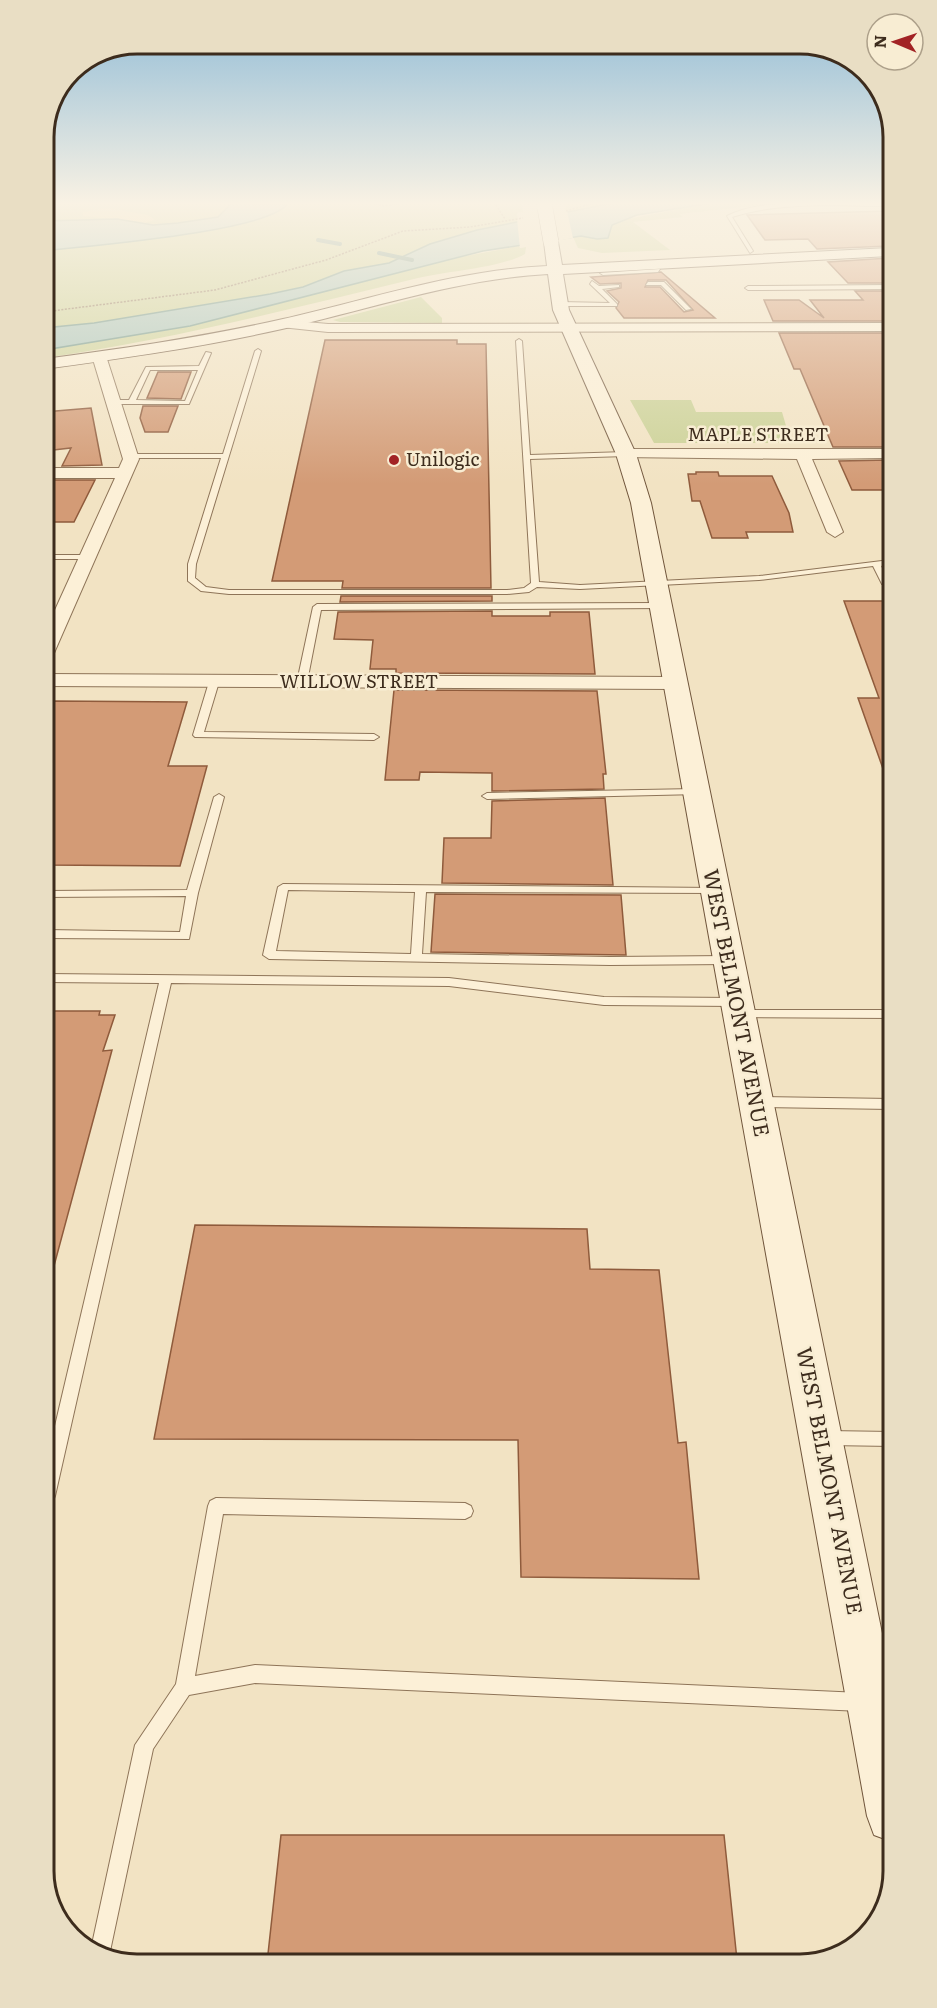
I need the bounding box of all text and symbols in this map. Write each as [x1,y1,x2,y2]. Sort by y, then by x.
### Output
north arrow [865,12,925,72]
text: N [867,34,891,49]
street label: MAPLE STREET [687,420,829,447]
place label: Unilogic [406,445,480,472]
marker: Unilogic [387,453,401,467]
street label: WILLOW STREET [280,667,438,694]
street label: WEST BELMONT AVENUE [697,866,780,1139]
street label: WEST BELMONT AVENUE [790,1344,873,1617]

